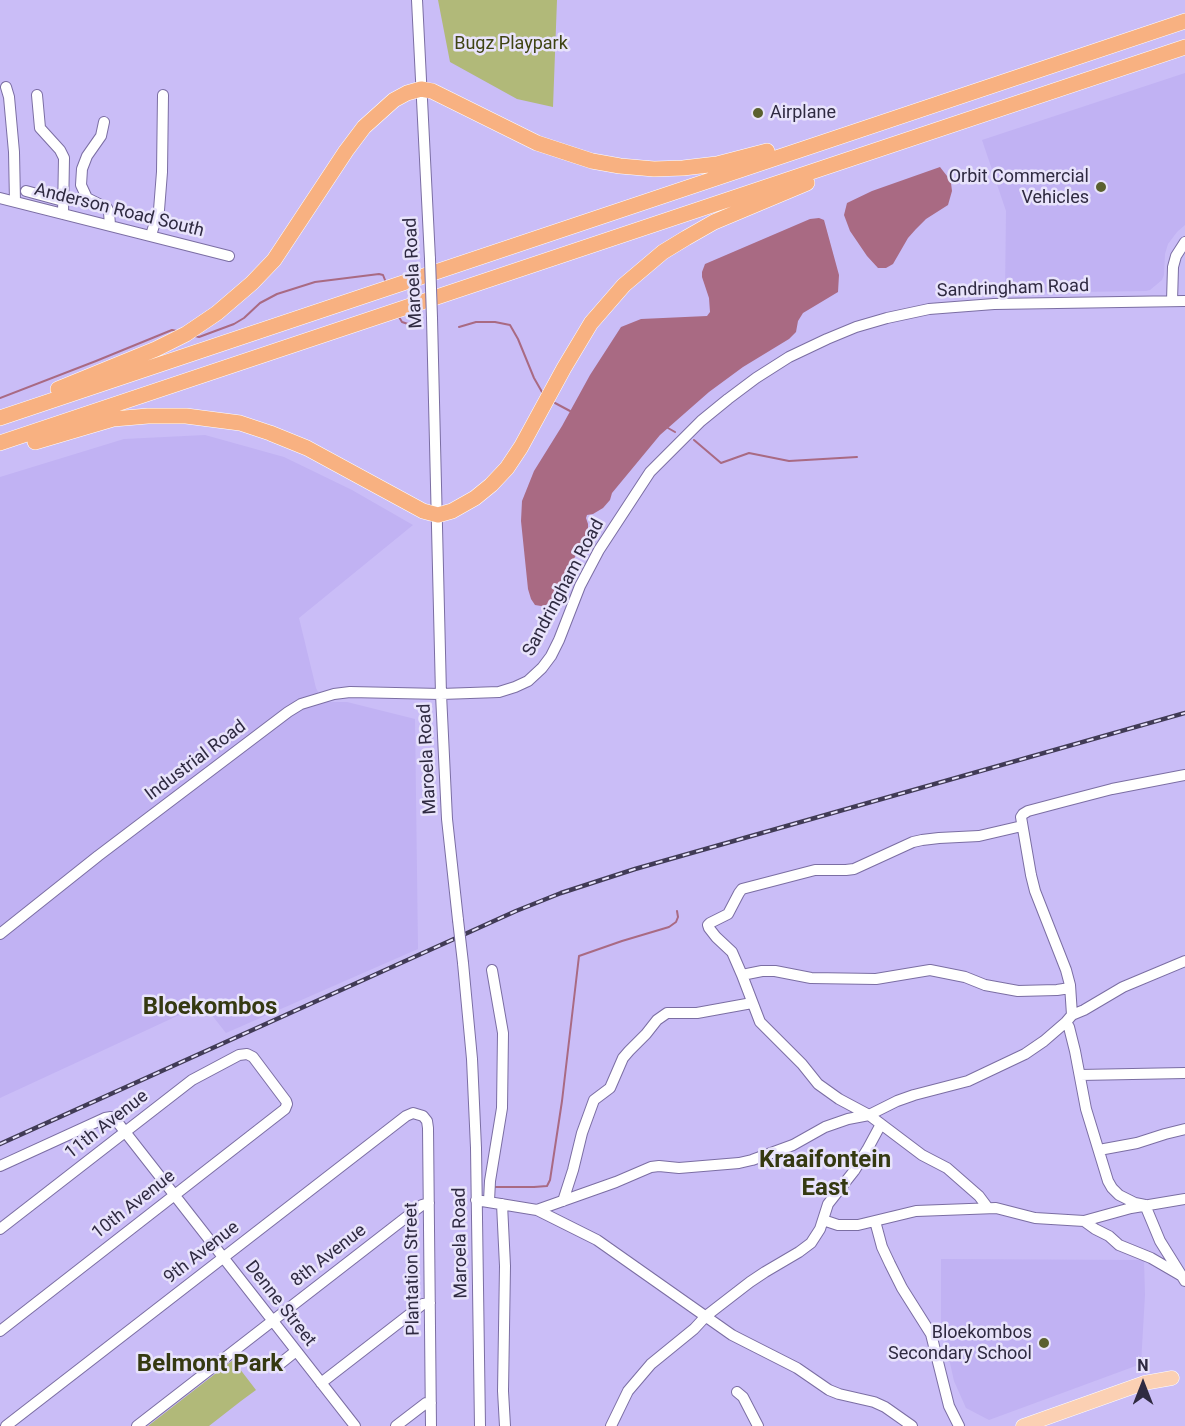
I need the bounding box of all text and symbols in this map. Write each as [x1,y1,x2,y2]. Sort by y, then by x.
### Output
park label: Bugz Playpark [454,33,568,55]
place label: Airplane [770,102,836,124]
marker: Airplane [751,106,765,120]
place label: Orbit Commercial Vehicles [949,166,1089,208]
street label: Anderson Road South [32,179,206,243]
marker: Orbit Commercial Vehicles [1094,180,1108,194]
street label: Maroela Road [400,217,428,329]
street label: Sandringham Road [936,276,1090,302]
street label: Sandringham Road [519,516,609,660]
street label: Maroela Road [414,703,442,815]
street label: Industrial Road [141,716,251,806]
district label: Bloekombos [143,994,277,1022]
street label: 11th Avenue [61,1086,153,1164]
district label: Kraaifontein East [759,1147,891,1203]
street label: 10th Avenue [88,1166,180,1244]
street label: Maroela Road [449,1187,473,1299]
street label: Plantation Street [401,1202,425,1336]
street label: 9th Avenue [160,1217,244,1289]
street label: 8th Avenue [287,1220,371,1292]
street label: Denne Street [240,1257,320,1351]
place label: Bloekombos Secondary School [888,1322,1032,1364]
marker: Bloekombos Secondary School [1037,1336,1051,1350]
district label: Belmont Park [137,1351,283,1379]
north arrow [1113,1354,1173,1414]
text: N [1137,1356,1149,1375]

